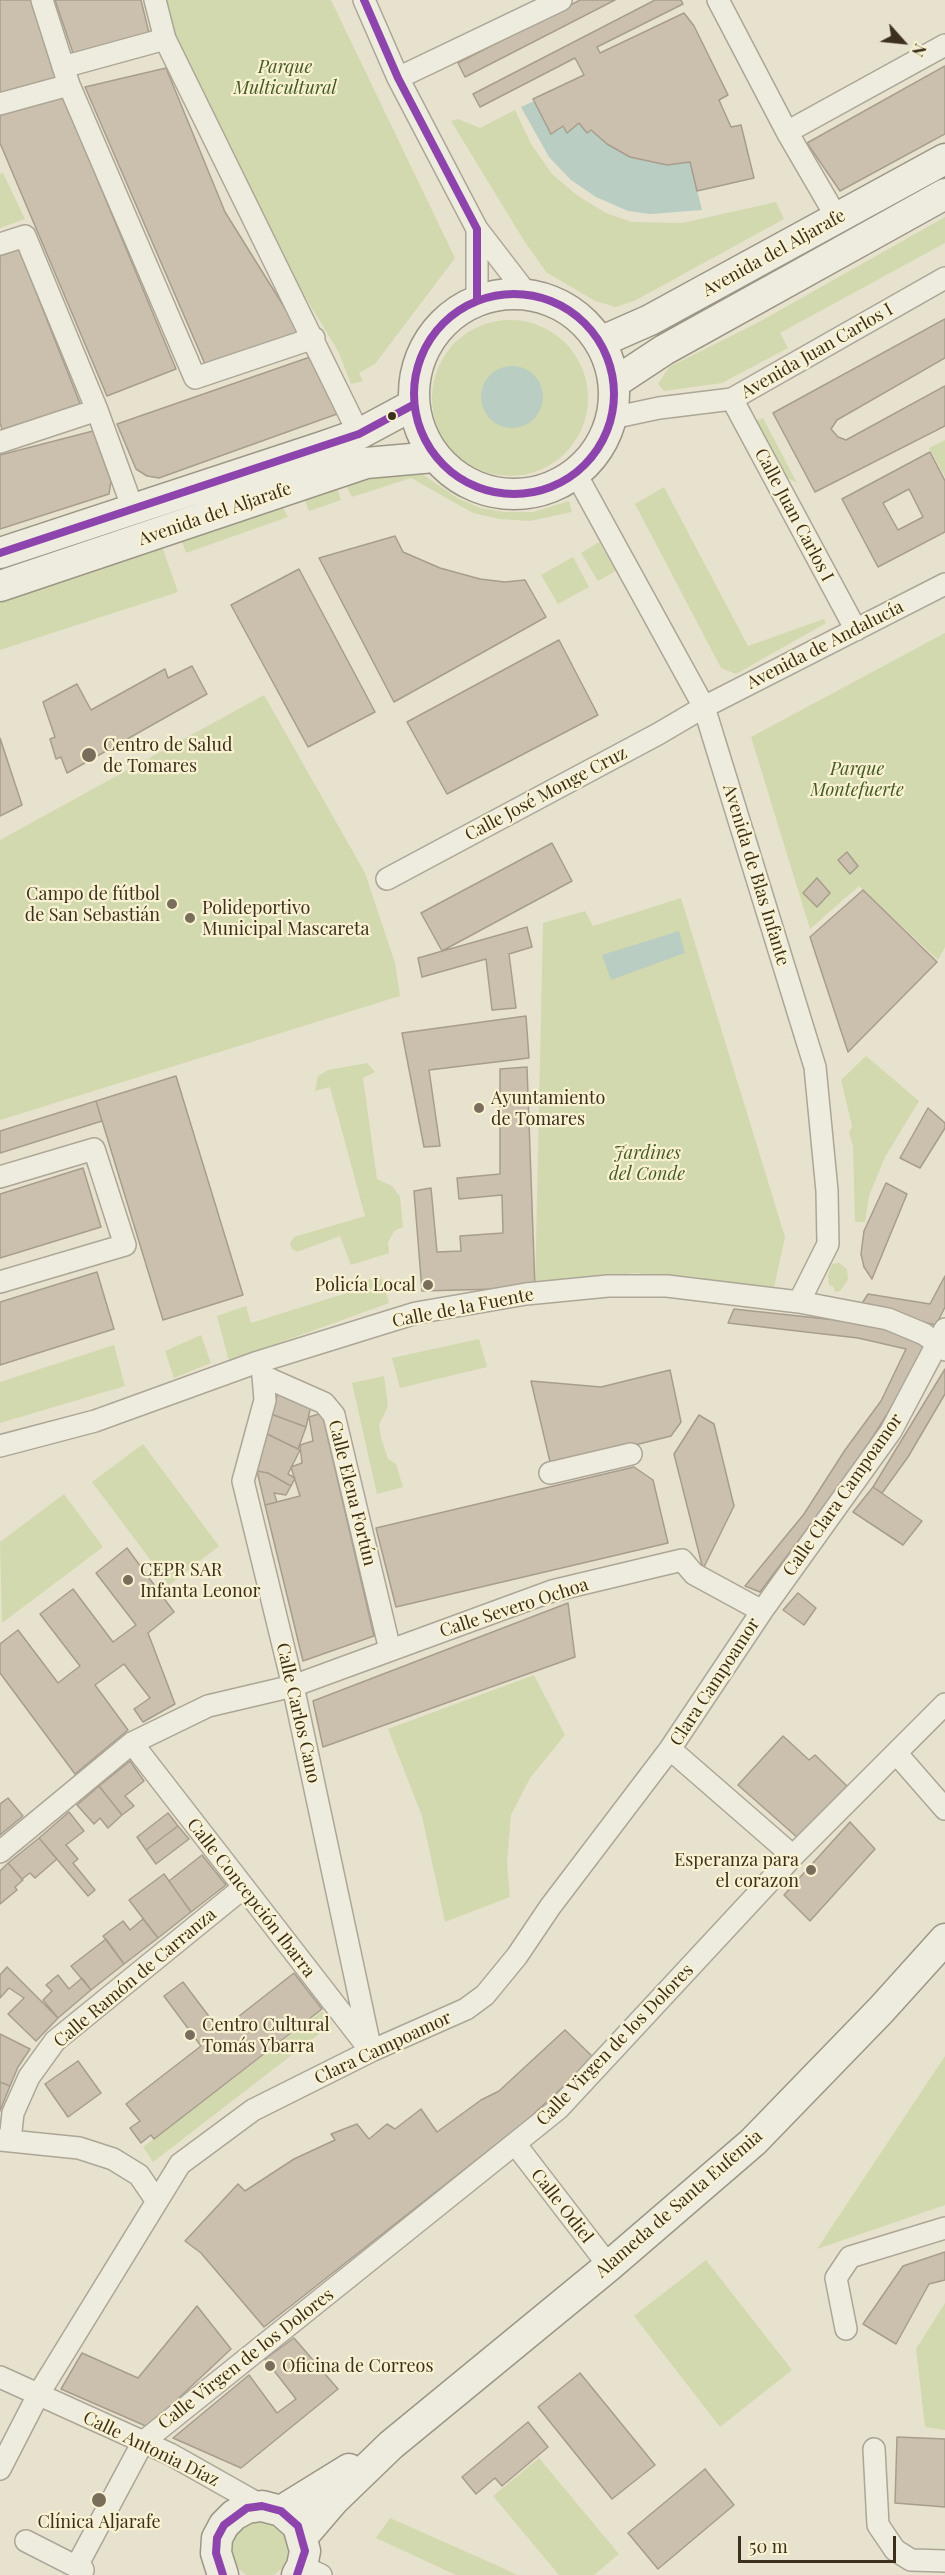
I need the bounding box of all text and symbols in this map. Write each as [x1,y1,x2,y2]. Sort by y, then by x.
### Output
north arrow [873,12,933,72]
text: N [908,40,931,60]
park label: Parque Multicultural [233,56,337,98]
street label: Avenida del Aljarafe [699,205,849,301]
street label: Avenida Juan Carlos I [737,299,897,403]
unlabelled marker [386,410,398,422]
street label: Calle Juan Carlos I [750,445,838,585]
street label: Avenida del Aljarafe [136,478,294,550]
street label: Avenida de Andalucía [743,596,907,694]
place label: Centro de Salud de Tomares [103,734,232,777]
street label: Calle José Monge Cruz [461,742,631,846]
marker: Centro de Salud de Tomares [80,746,98,764]
park label: Parque Montefuerte [810,758,904,800]
street label: Avenida de Blas Infante [718,782,794,968]
place label: Campo de fútbol de San Sebastián [25,883,160,926]
marker: Campo de fútbol de San Sebastián [165,897,179,911]
place label: Polideportivo Municipal Mascareta [202,897,369,940]
marker: Polideportivo Municipal Mascareta [183,911,197,925]
place label: Ayuntamiento de Tomares [491,1087,605,1130]
marker: Ayuntamiento de Tomares [472,1101,486,1115]
park label: Jardines del Conde [609,1142,685,1184]
place label: Policía Local [315,1274,416,1296]
marker: Policía Local [421,1278,435,1292]
street label: Calle de la Fuente [390,1284,536,1332]
street label: Calle Clara Campoamor [779,1410,907,1580]
street label: Calle Elena Fortún [323,1418,381,1568]
place label: CEPR SAR Infanta Leonor [140,1559,261,1602]
marker: CEPR SAR Infanta Leonor [121,1573,135,1587]
street label: Calle Severo Ochoa [437,1574,591,1642]
street label: Clara Campoamor [666,1614,764,1750]
street label: Calle Carlos Cano [271,1641,325,1785]
street label: Calle Concepción Ibarra [182,1814,320,1982]
place label: Esperanza para el corazon [674,1849,799,1892]
marker: Esperanza para el corazon [804,1863,818,1877]
street label: Calle Ramón de Carranza [49,1904,221,2052]
street label: Calle Virgen de los Dolores [532,1960,698,2130]
street label: Clara Campoamor [311,2007,455,2089]
place label: Centro Cultural Tomás Ybarra [202,2014,330,2056]
marker: Centro Cultural Tomás Ybarra [183,2028,197,2042]
street label: Alameda de Santa Eufemia [591,2126,767,2282]
street label: Calle Odiel [526,2165,598,2247]
street label: Calle Virgen de los Dolores [154,2284,338,2434]
place label: Oficina de Correos [282,2355,434,2377]
marker: Oficina de Correos [263,2359,277,2373]
street label: Calle Antonia Díaz [79,2407,223,2491]
marker: Clínica Aljarafe [90,2491,108,2509]
place label: Clínica Aljarafe [37,2511,161,2533]
scale bar [741,2524,898,2562]
text: 50 m [749,2534,788,2558]

